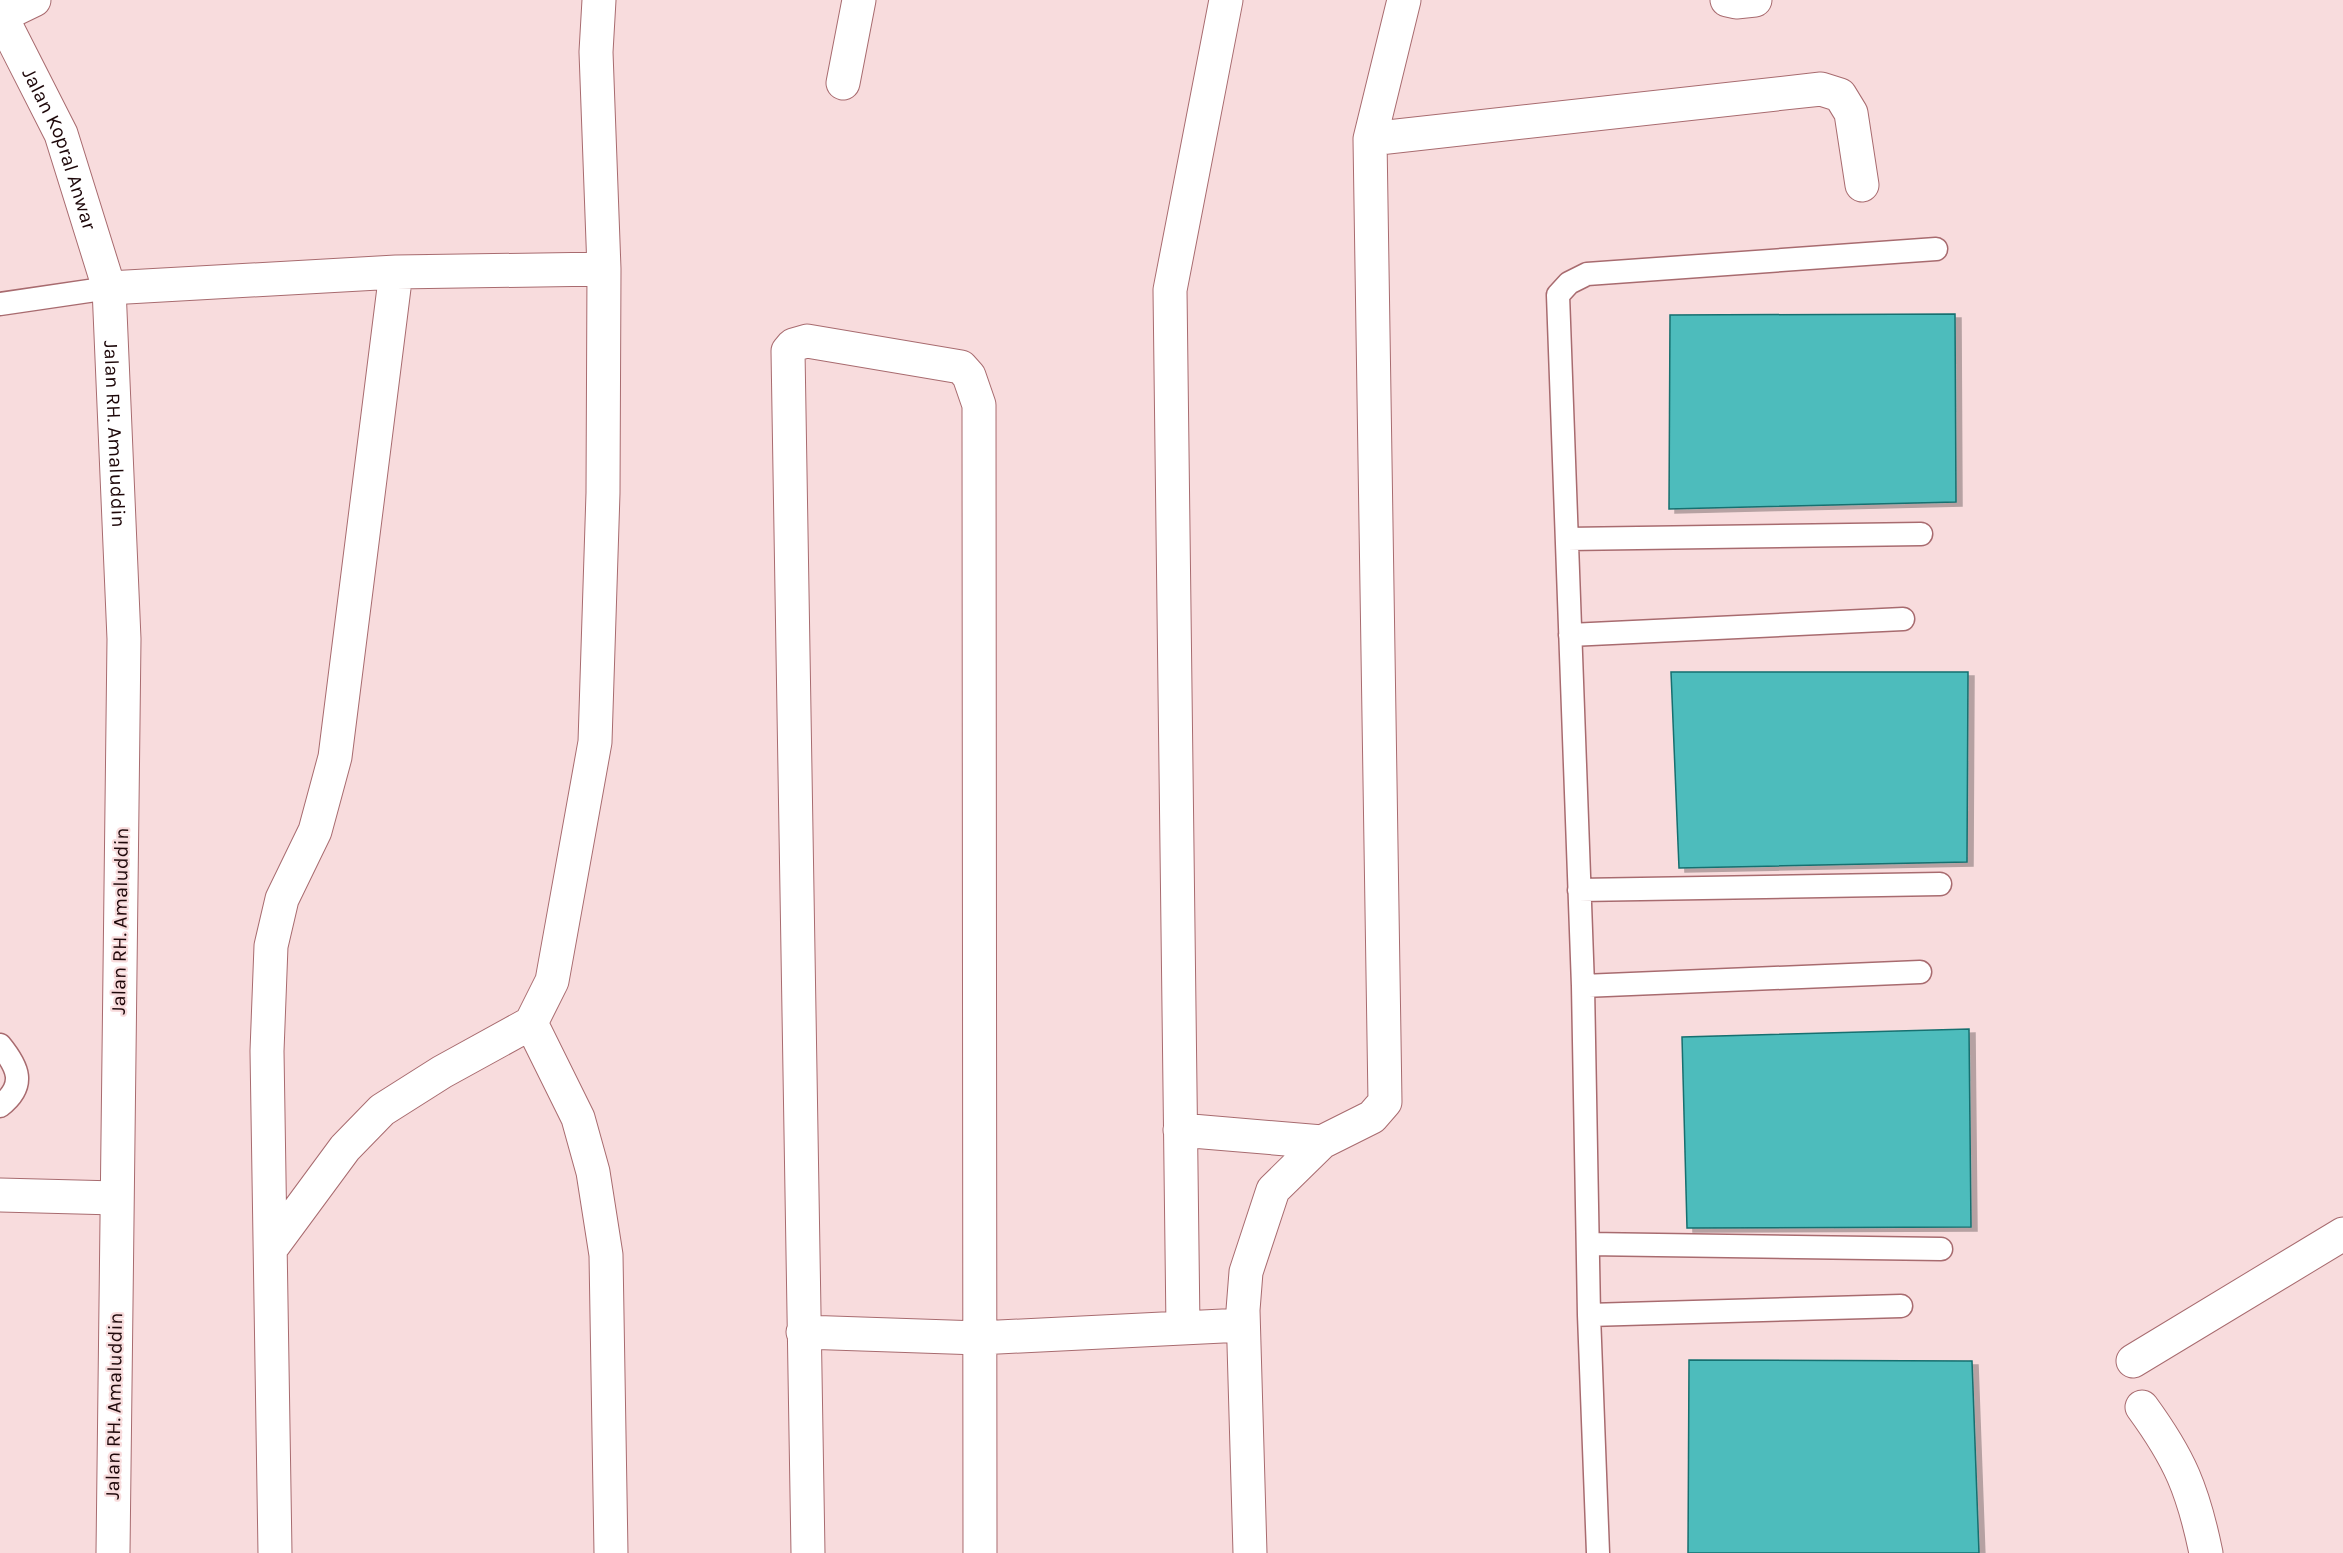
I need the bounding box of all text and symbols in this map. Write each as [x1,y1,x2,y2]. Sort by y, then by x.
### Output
street label: Jalan Kopral Anwar [18,64,102,233]
street label: Jalan RH. Amaluddin [100,340,131,528]
street label: Jalan RH. Amaluddin [107,827,133,1015]
street label: Jalan RH. Amaluddin [101,1312,127,1500]

